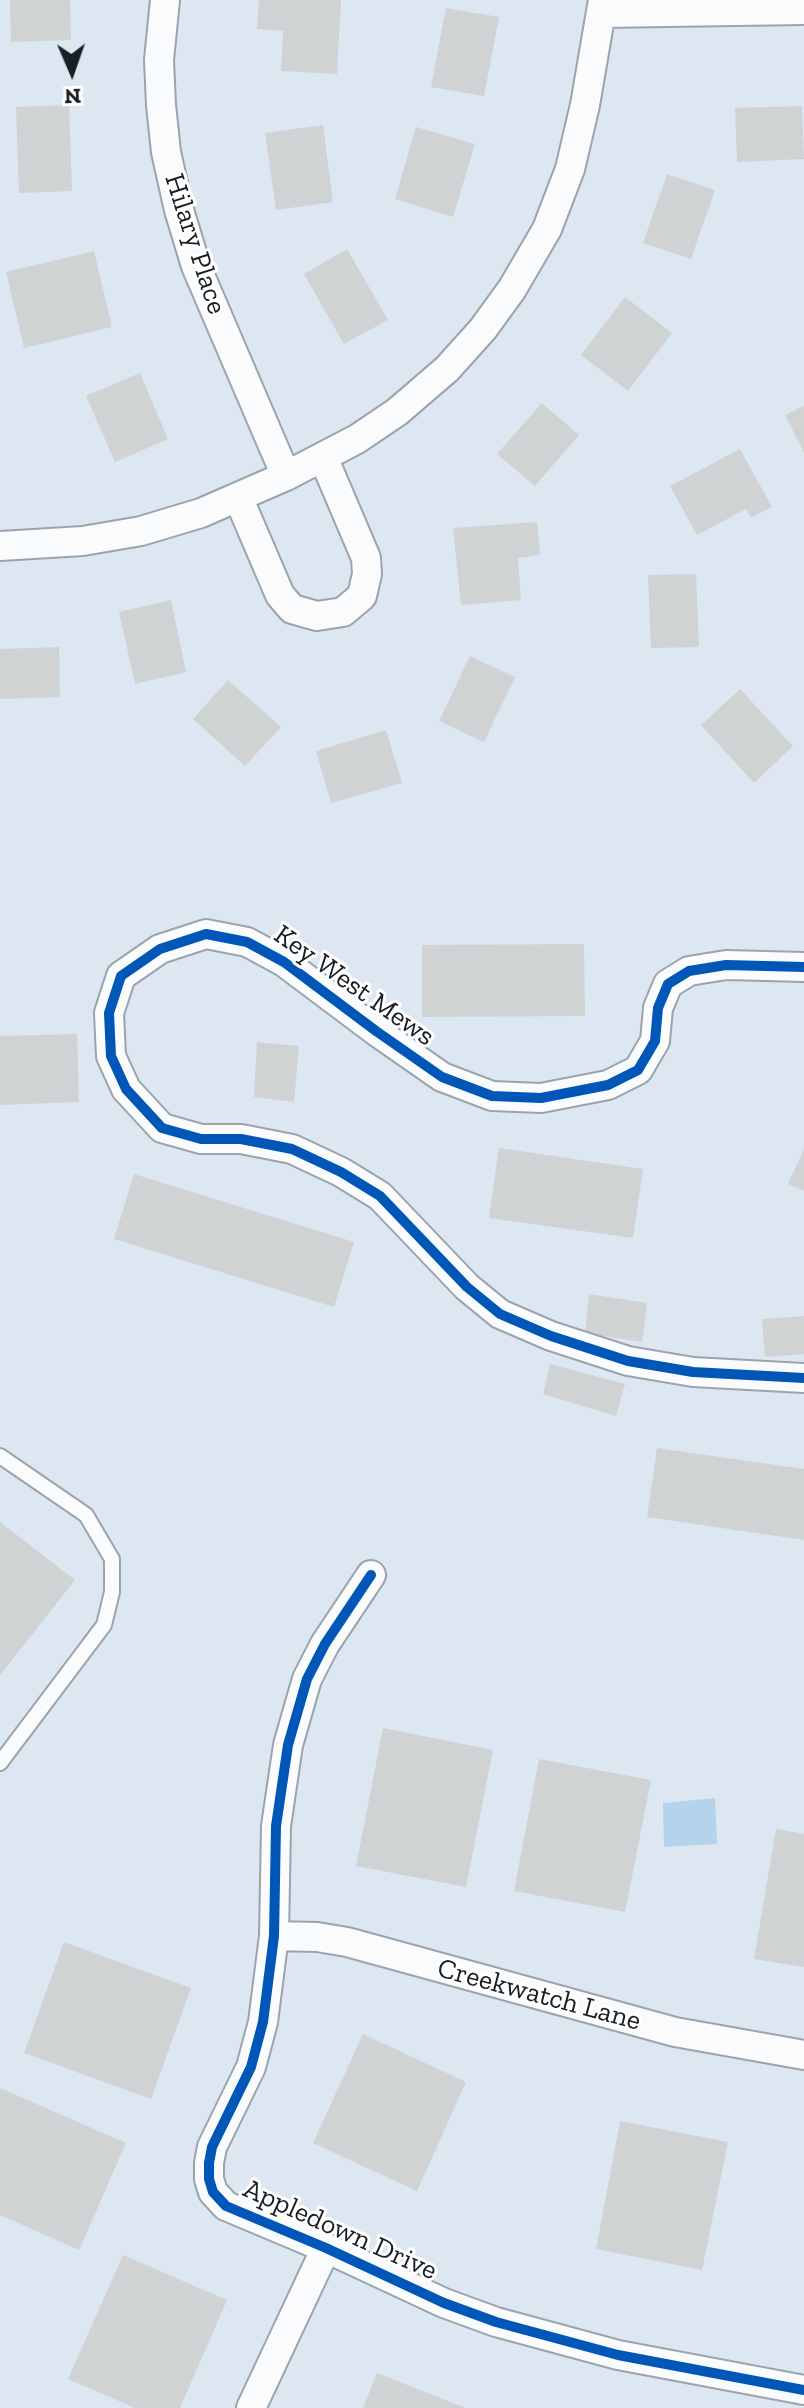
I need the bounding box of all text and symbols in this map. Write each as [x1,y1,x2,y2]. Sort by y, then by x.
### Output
north arrow [32,32,112,112]
text: N [64,83,82,110]
street label: Hilary Place [157,170,233,318]
street label: Key West Mews [267,918,441,1054]
street label: Creekwatch Lane [434,1952,644,2038]
street label: Appledown Drive [238,2172,442,2288]

